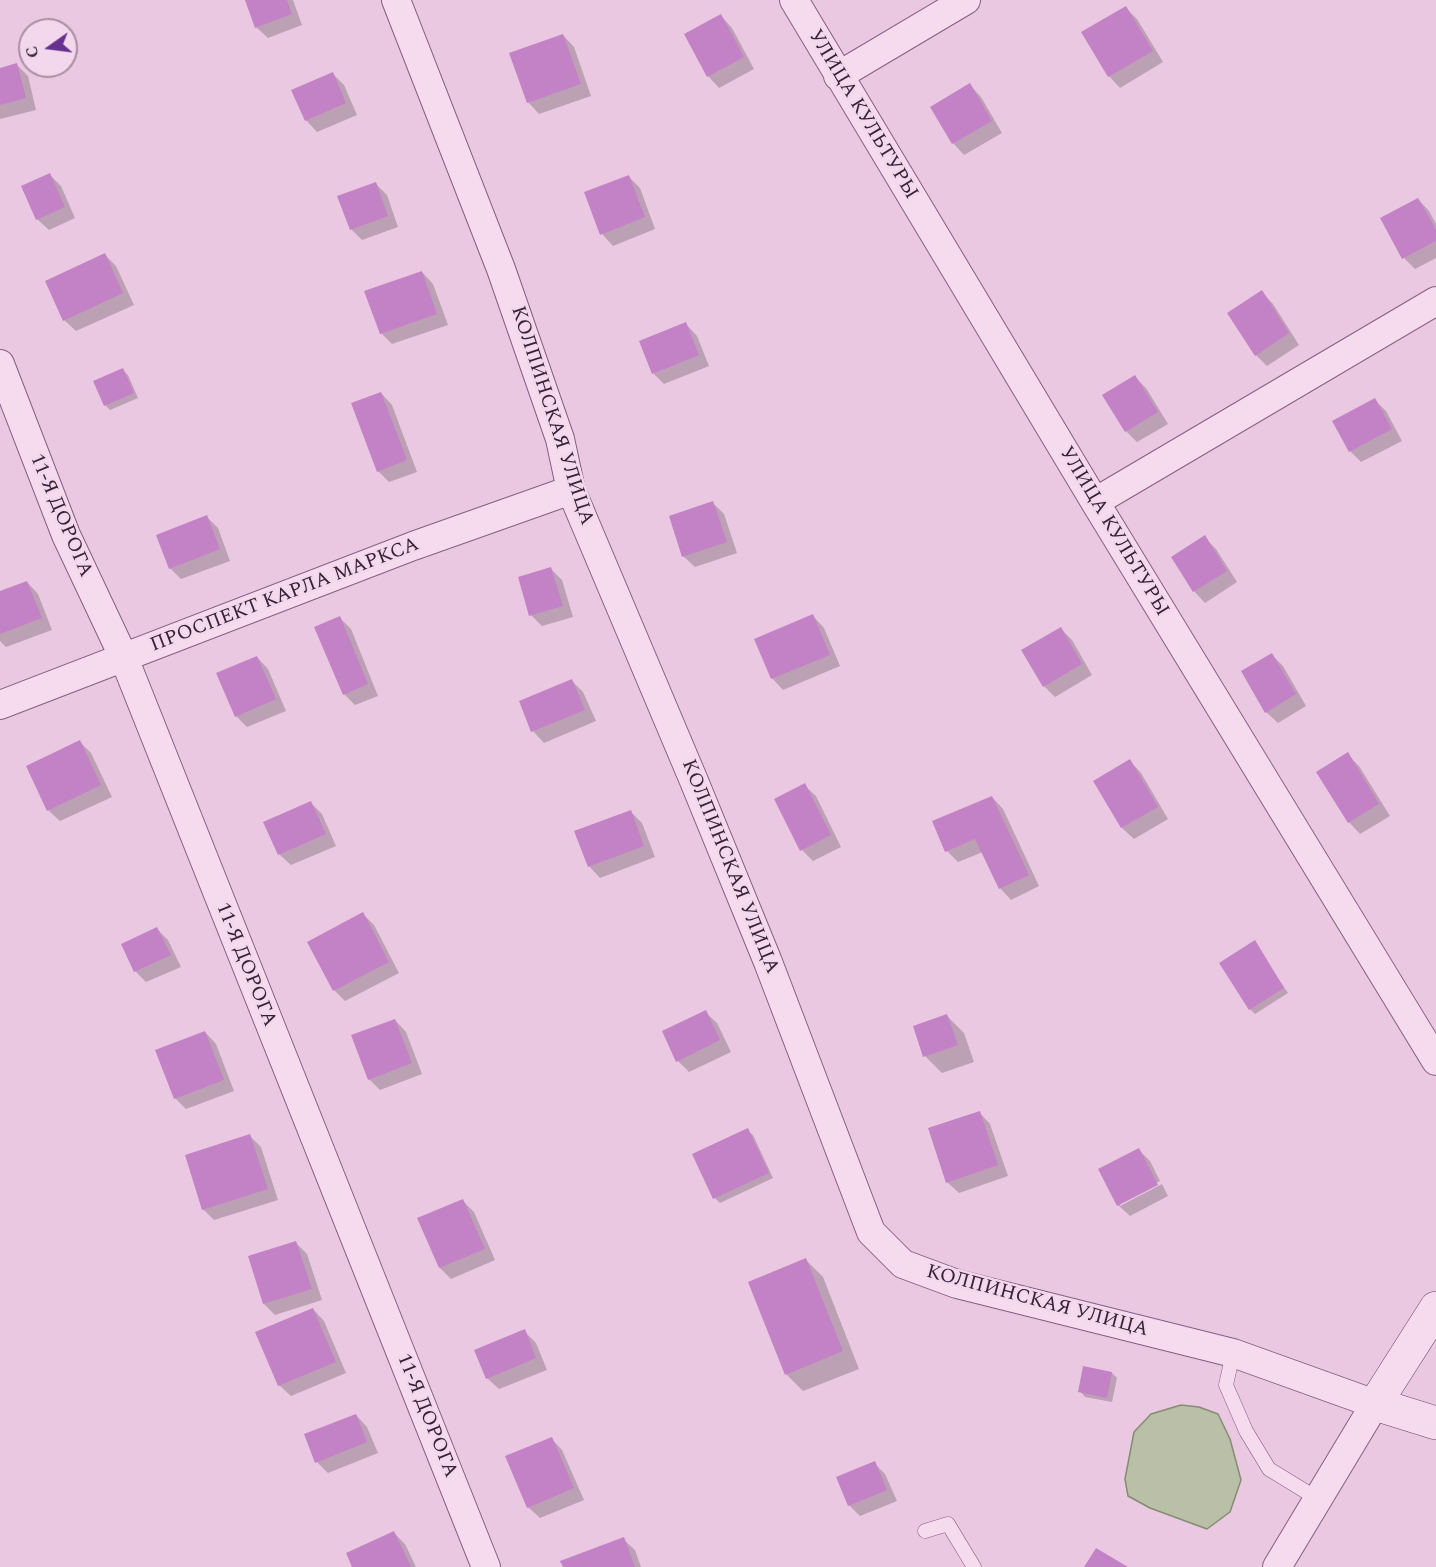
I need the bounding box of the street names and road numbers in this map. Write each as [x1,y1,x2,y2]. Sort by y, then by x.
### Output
street label: УЛИЦА КУЛЬТУРЫ [802,26,922,204]
street label: КОЛПИНСКАЯ УЛИЦА [504,303,598,529]
street label: УЛИЦА КУЛЬТУРЫ [1053,443,1173,621]
street label: 11-Я ДОРОГА [23,451,97,581]
street label: ПРОСПЕКТ КАРЛА МАРКСА [147,534,423,658]
street label: КОЛПИНСКАЯ УЛИЦА [675,756,783,978]
street label: 11-Я ДОРОГА [209,900,281,1030]
street label: КОЛПИНСКАЯ УЛИЦА [923,1261,1151,1343]
street label: 11-Я ДОРОГА [390,1351,462,1481]

